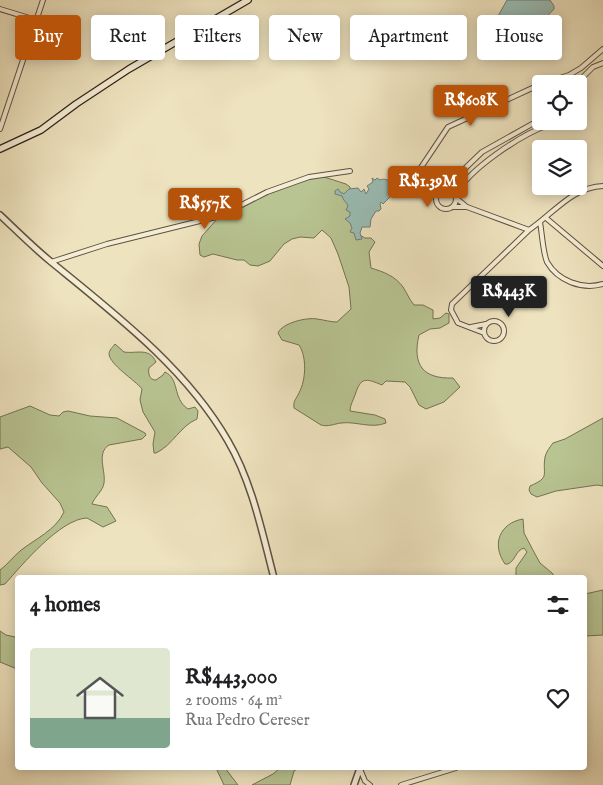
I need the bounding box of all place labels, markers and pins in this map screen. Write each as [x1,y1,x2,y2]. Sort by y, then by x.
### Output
pin: R$608K [430,84,512,127]
pin: R$1.39M [382,166,474,208]
pin: R$557K [164,188,246,230]
pin: R$443K [468,276,550,318]

